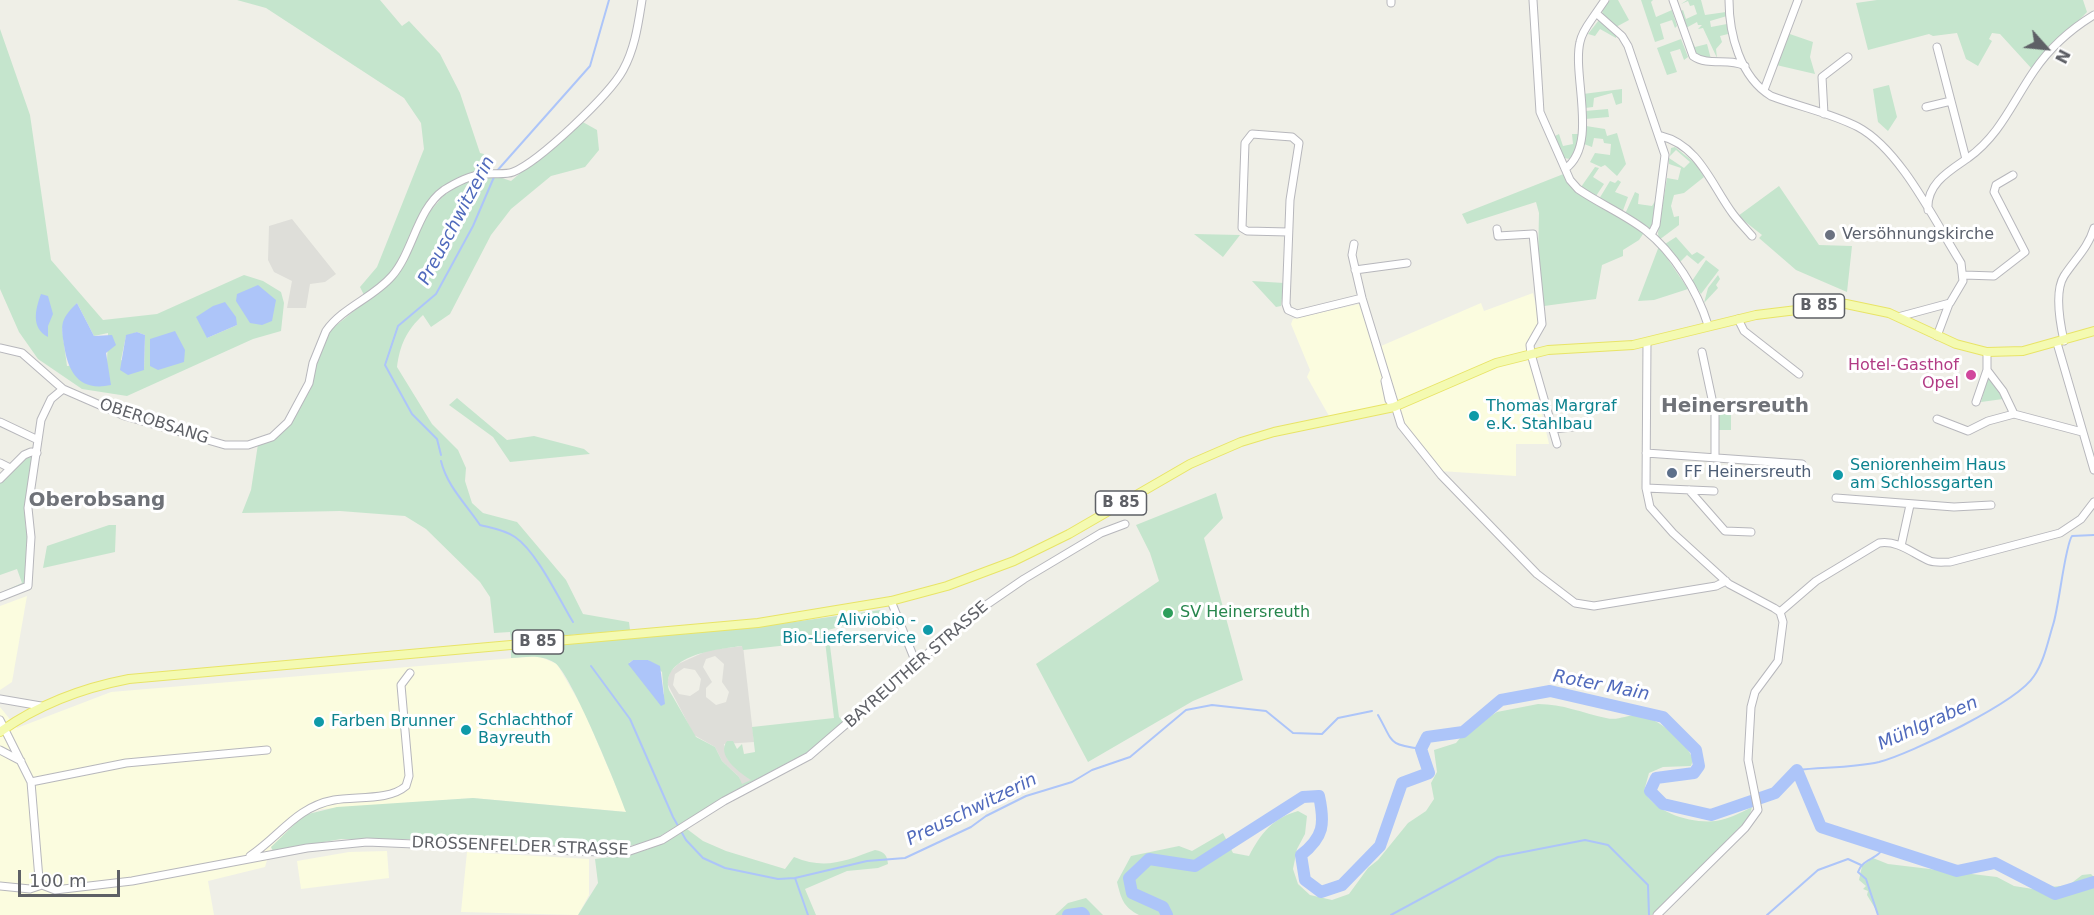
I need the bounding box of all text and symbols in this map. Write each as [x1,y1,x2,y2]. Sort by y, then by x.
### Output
north arrow [2016,18,2076,78]
text: N [2051,46,2074,67]
water label: Preuschwitzerin [414,153,500,289]
place label: Versöhnungskirche [1842,225,1994,245]
marker: Versöhnungskirche [1823,228,1837,242]
road number: B 85 [1794,294,1844,318]
place label: Hotel-Gasthof Opel [1848,356,1959,394]
marker: Hotel-Gasthof Opel [1964,368,1978,382]
street label: OBEROBSANG [97,395,211,449]
district label: Heinersreuth [1661,395,1809,419]
place label: Thomas Margraf e.K. Stahlbau [1486,397,1617,435]
marker: Thomas Margraf e.K. Stahlbau [1467,409,1481,423]
place label: Seniorenheim Haus am Schlossgarten [1850,456,2006,494]
place label: FF Heinersreuth [1684,463,1811,483]
marker: FF Heinersreuth [1665,466,1679,480]
marker: Seniorenheim Haus am Schlossgarten [1831,468,1845,482]
district label: Oberobsang [29,489,165,513]
road number: B 85 [1096,491,1146,515]
street label: BAYREUTHER STRASSE [842,598,992,732]
place label: SV Heinersreuth [1180,603,1310,623]
marker: SV Heinersreuth [1161,606,1175,620]
place label: Aliviobio - Bio-Lieferservice [782,611,916,649]
marker: Aliviobio - Bio-Lieferservice [921,623,935,637]
road number: B 85 [512,630,564,654]
water label: Roter Main [1551,666,1651,706]
water label: Mühlgraben [1875,692,1981,756]
place label: Schlachthof Bayreuth [478,711,572,749]
place label: Farben Brunner [331,712,455,732]
marker: Farben Brunner [312,715,326,729]
marker: Schlachthof Bayreuth [459,723,473,737]
water label: Preuschwitzerin [903,769,1041,851]
street label: DROSSENFELDER STRASSE [411,834,629,860]
scale bar [21,858,123,896]
text: 100 m [29,870,87,891]

